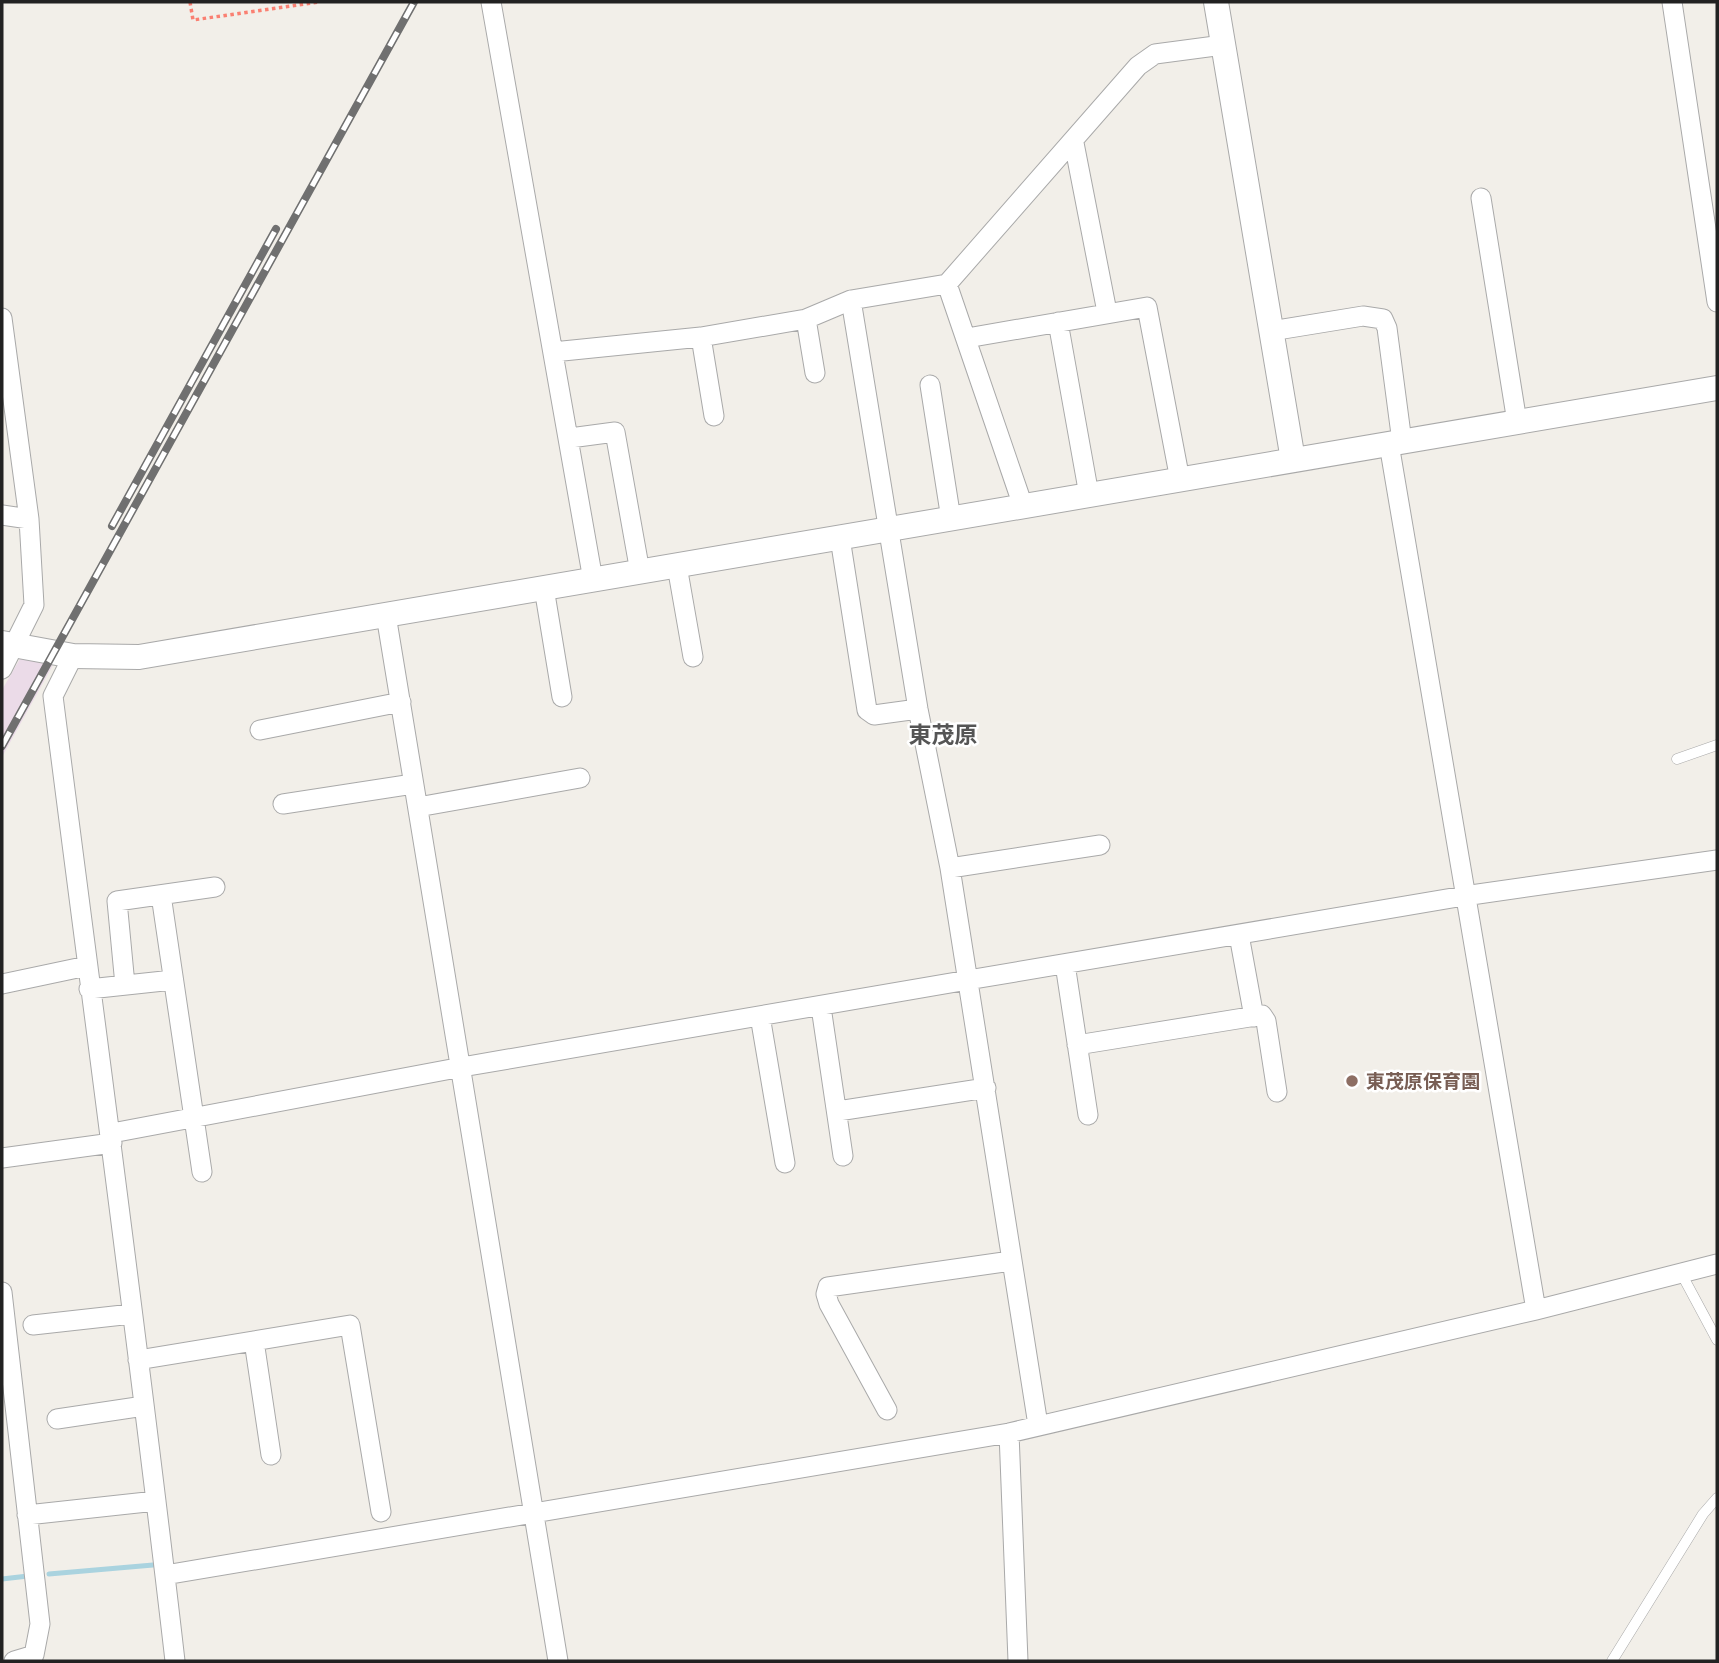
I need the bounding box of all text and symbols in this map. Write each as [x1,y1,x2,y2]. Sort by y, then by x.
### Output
district label: 東茂原 [909,717,978,752]
place label: 東茂原保育園 [1366,1066,1480,1095]
marker: 東茂原保育園 [1344,1073,1360,1089]

